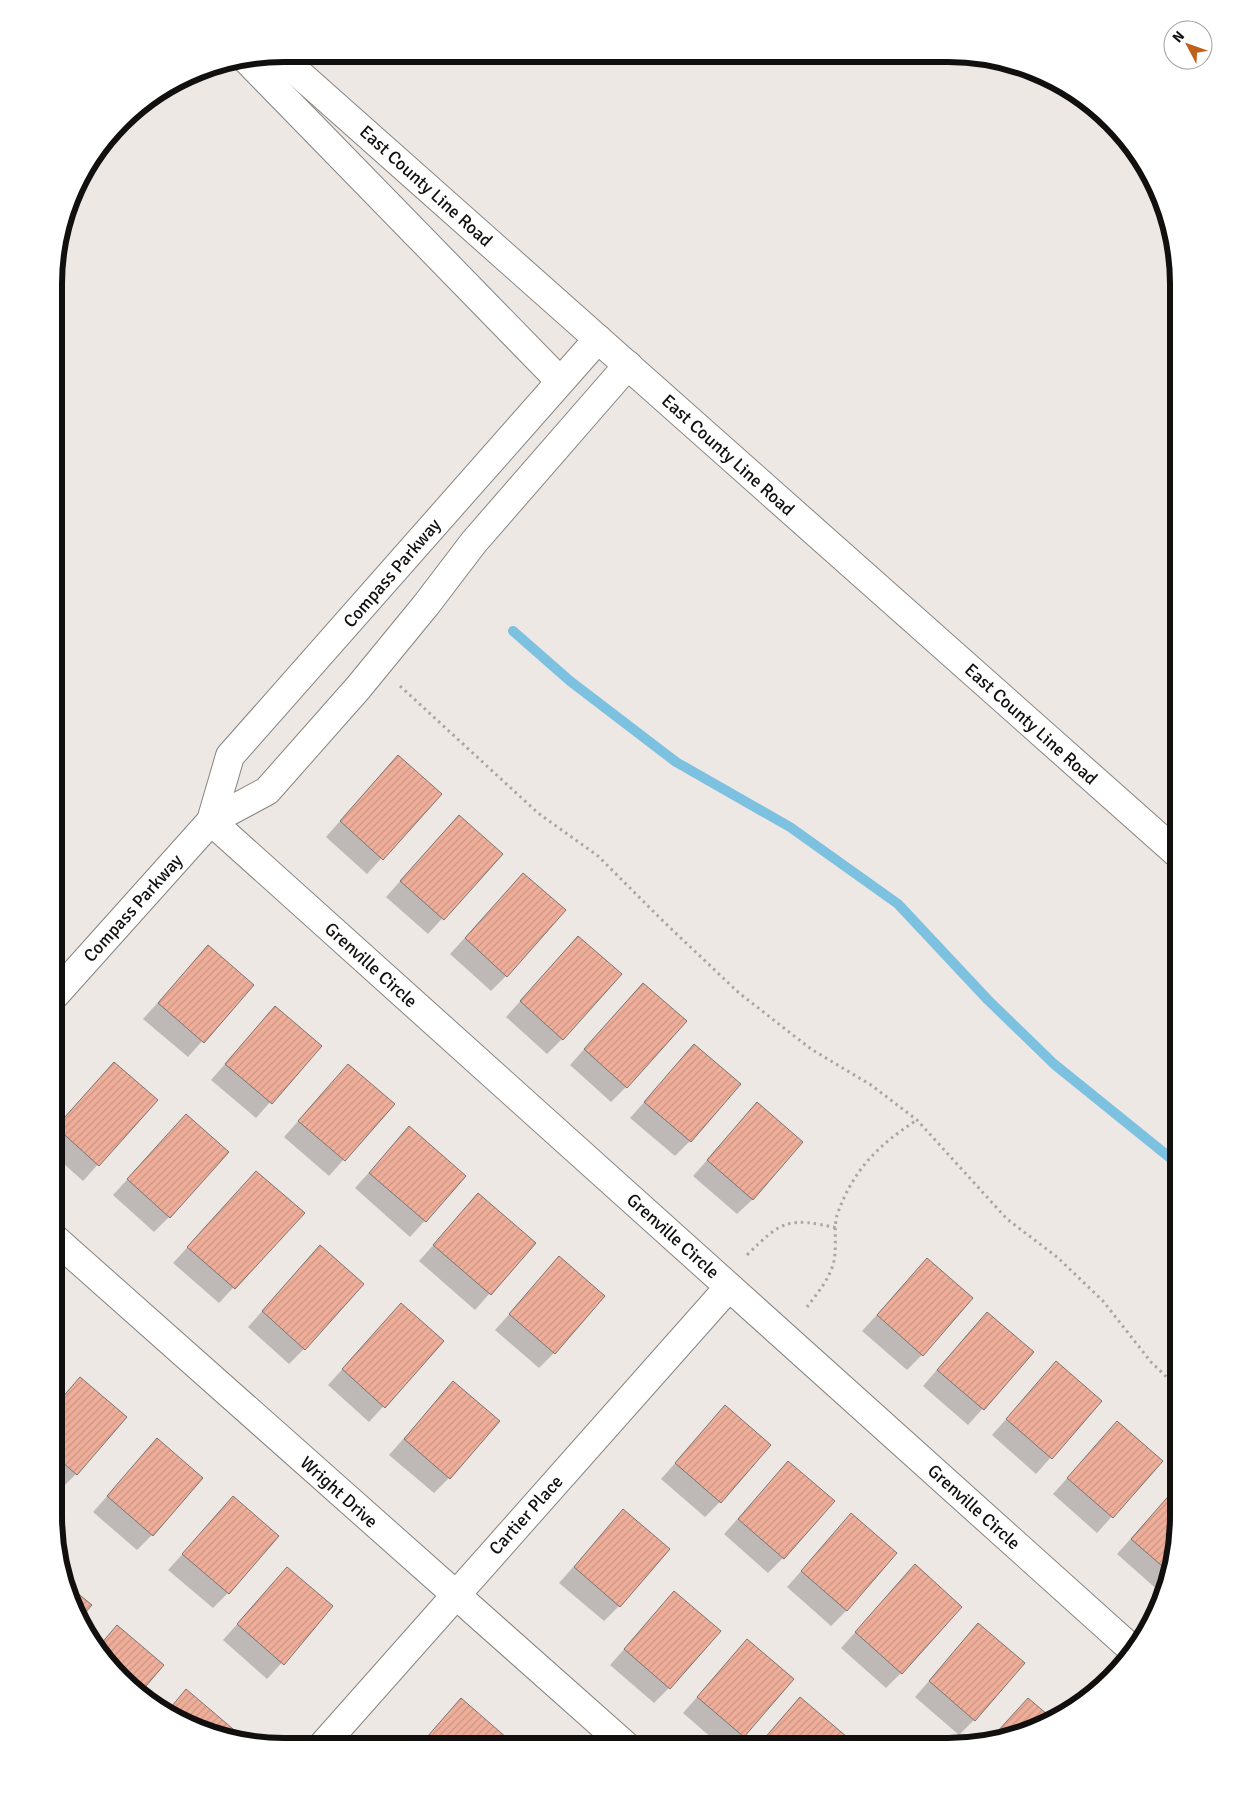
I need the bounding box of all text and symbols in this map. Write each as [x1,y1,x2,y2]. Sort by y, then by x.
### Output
north arrow [1163,20,1213,70]
text: N [1169,28,1188,46]
street label: East County Line Road [355,121,497,251]
street label: East County Line Road [657,390,799,520]
street label: Compass Parkway [339,513,446,632]
street label: East County Line Road [960,659,1102,789]
street label: Compass Parkway [79,849,188,966]
street label: Grenville Circle [320,918,422,1012]
street label: Grenville Circle [622,1189,724,1283]
street label: Wright Drive [296,1451,382,1533]
street label: Grenville Circle [923,1460,1025,1554]
street label: Cartier Place [484,1471,568,1559]

